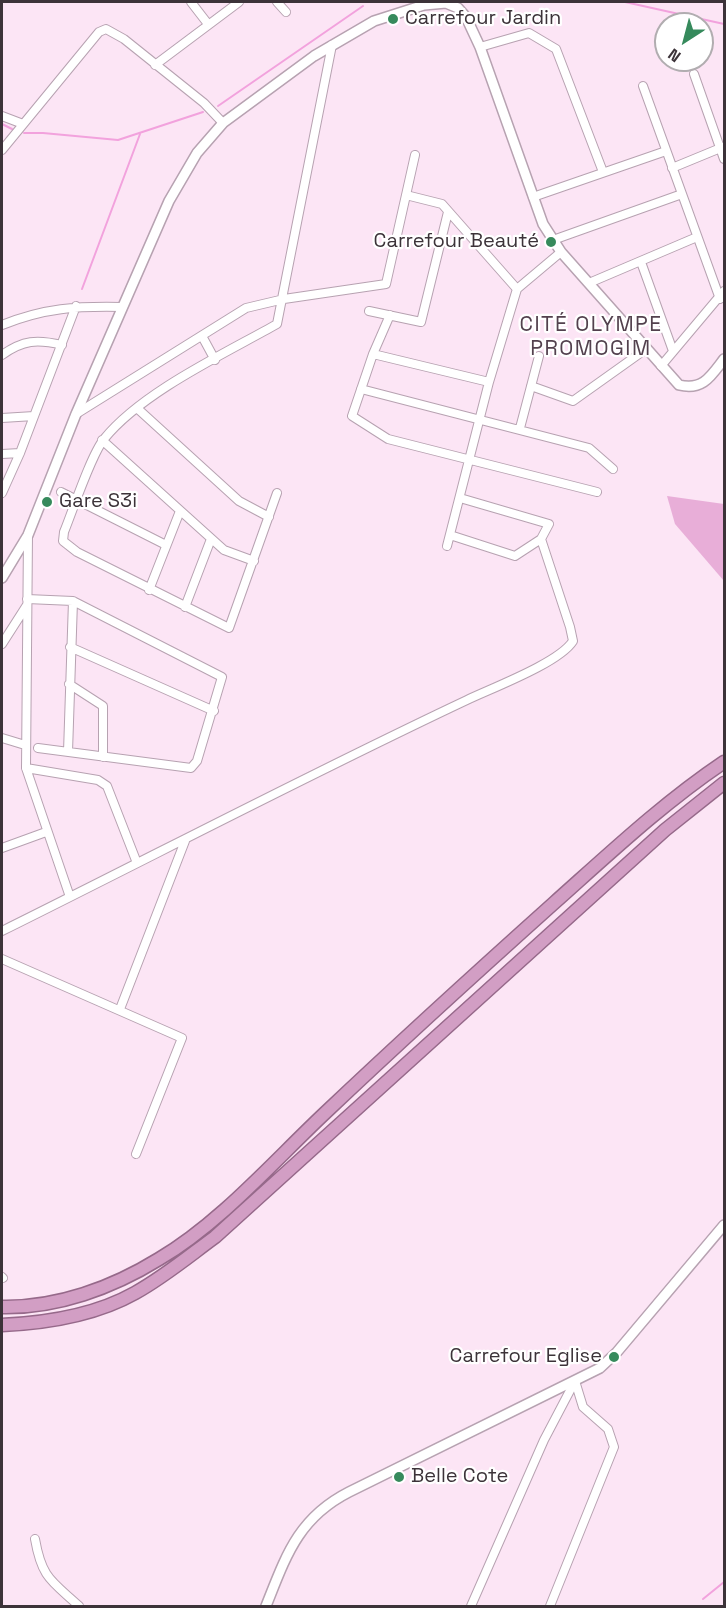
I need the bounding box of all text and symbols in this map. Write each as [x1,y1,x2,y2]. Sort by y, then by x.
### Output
place label: Carrefour Jardin [405,7,561,31]
marker: Carrefour Jardin [386,12,400,26]
north arrow [654,12,714,72]
text: N [664,44,685,67]
place label: Carrefour Beauté [374,230,539,254]
marker: Carrefour Beauté [544,235,558,249]
district label: CITÉ OLYMPE PROMOGIM [519,312,663,362]
place label: Gare S3i [59,490,137,514]
marker: Gare S3i [40,495,54,509]
place label: Carrefour Eglise [450,1345,602,1369]
marker: Carrefour Eglise [607,1350,621,1364]
place label: Belle Cote [411,1465,508,1489]
marker: Belle Cote [392,1470,406,1484]

